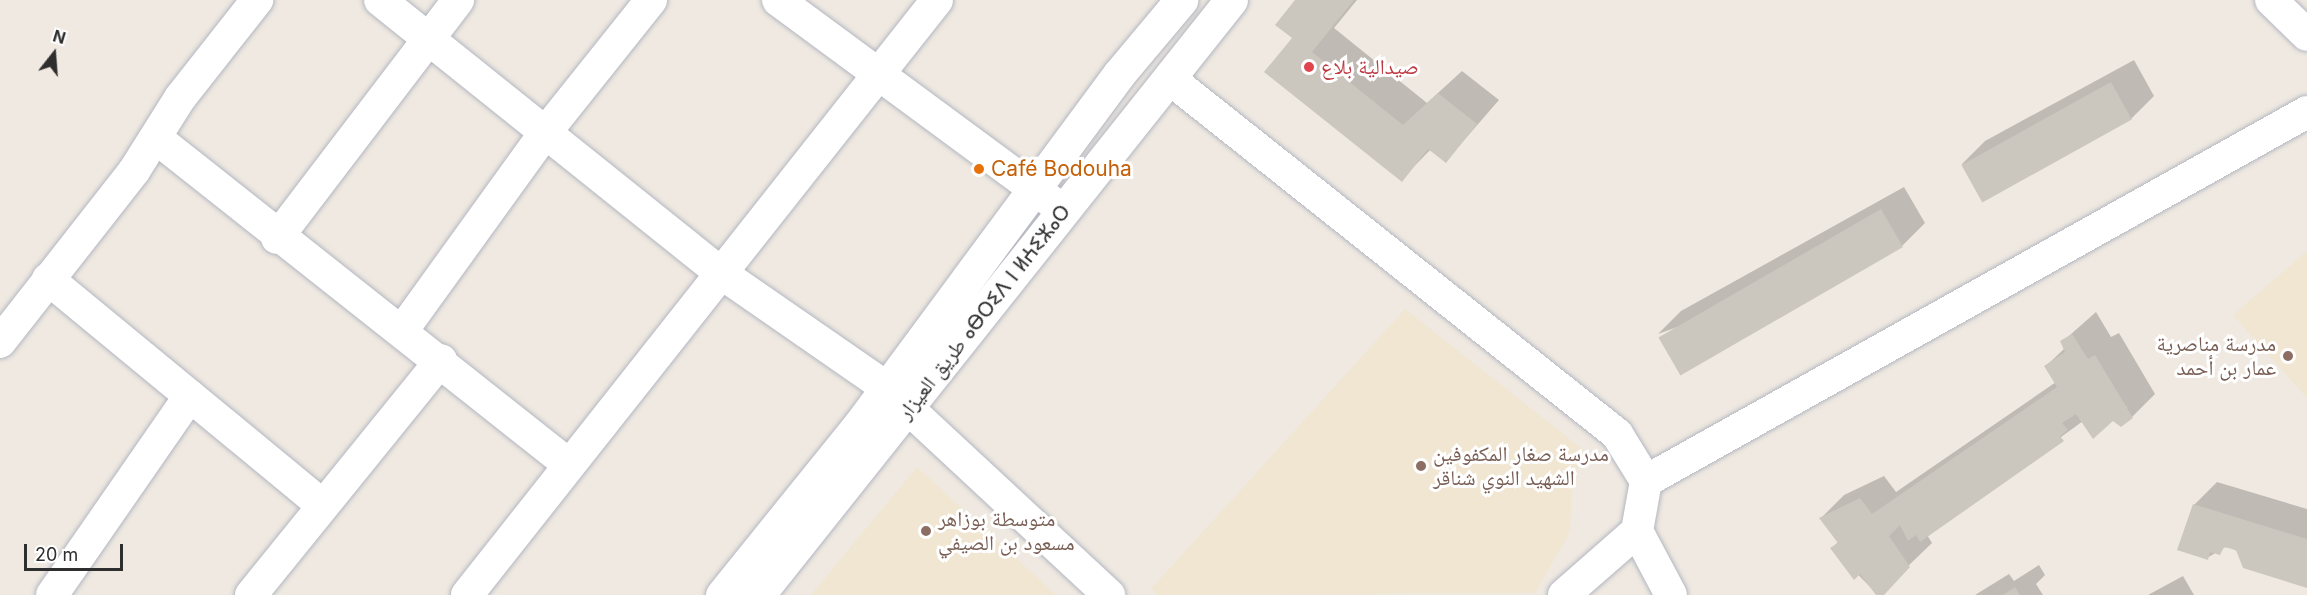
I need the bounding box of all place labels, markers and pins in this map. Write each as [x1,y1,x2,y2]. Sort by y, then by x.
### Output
place label: صيدالية بلاع [1321,54,1419,80]
marker: صيدالية بلاع [1302,60,1316,74]
place label: Café Bodouha [991,156,1132,182]
marker: Café Bodouha [972,162,986,176]
place label: مدرسة مناصرية عمار بن أحمد [2156,331,2276,381]
marker: مدرسة مناصرية عمار بن أحمد [2281,349,2295,363]
place label: مدرسة صغار المكفوفين الشهيد النوي شناقر [1433,441,1609,491]
marker: مدرسة صغار المكفوفين الشهيد النوي شناقر [1414,459,1428,473]
place label: متوسطة بوزاهر مسعود بن الصيفي [938,506,1074,556]
marker: متوسطة بوزاهر مسعود بن الصيفي [919,524,933,538]

